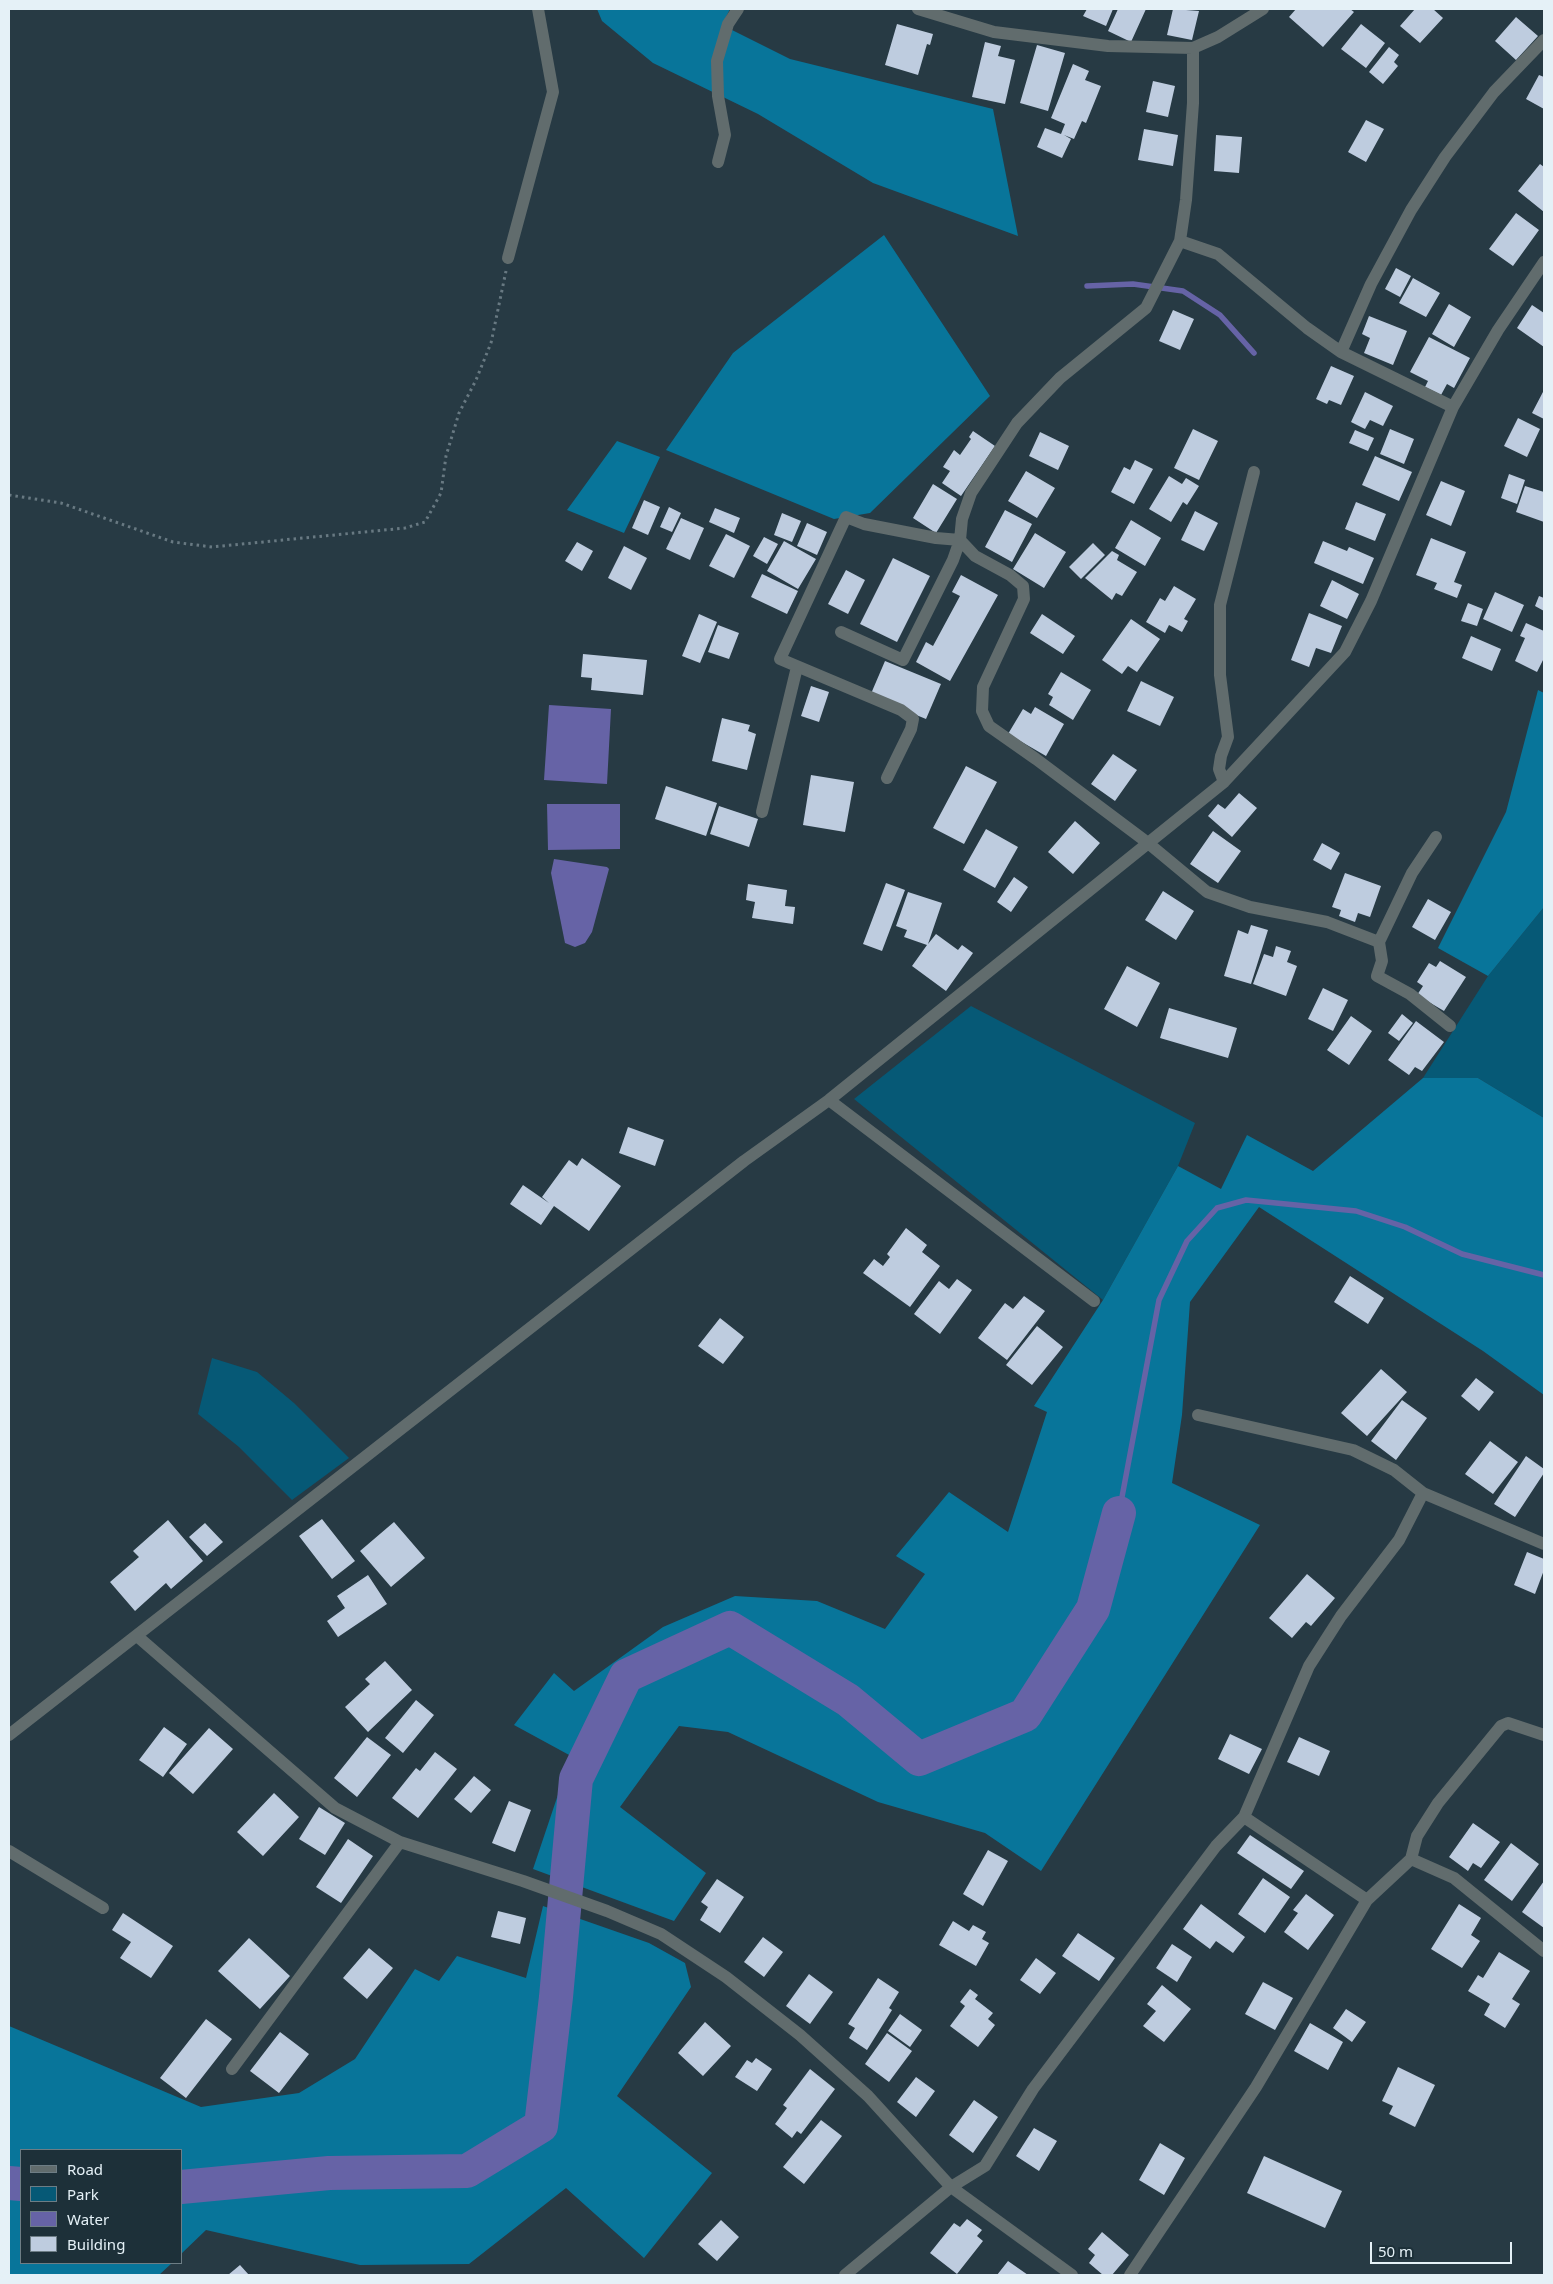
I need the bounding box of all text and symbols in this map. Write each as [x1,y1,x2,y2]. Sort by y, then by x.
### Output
legend [20,2149,182,2264]
text: Road [67,2159,103,2179]
text: Park [67,2184,99,2204]
text: Water [67,2209,109,2229]
scale bar [1373,2232,1516,2264]
text: Building [67,2234,125,2254]
text: 50 m [1378,2241,1413,2261]

